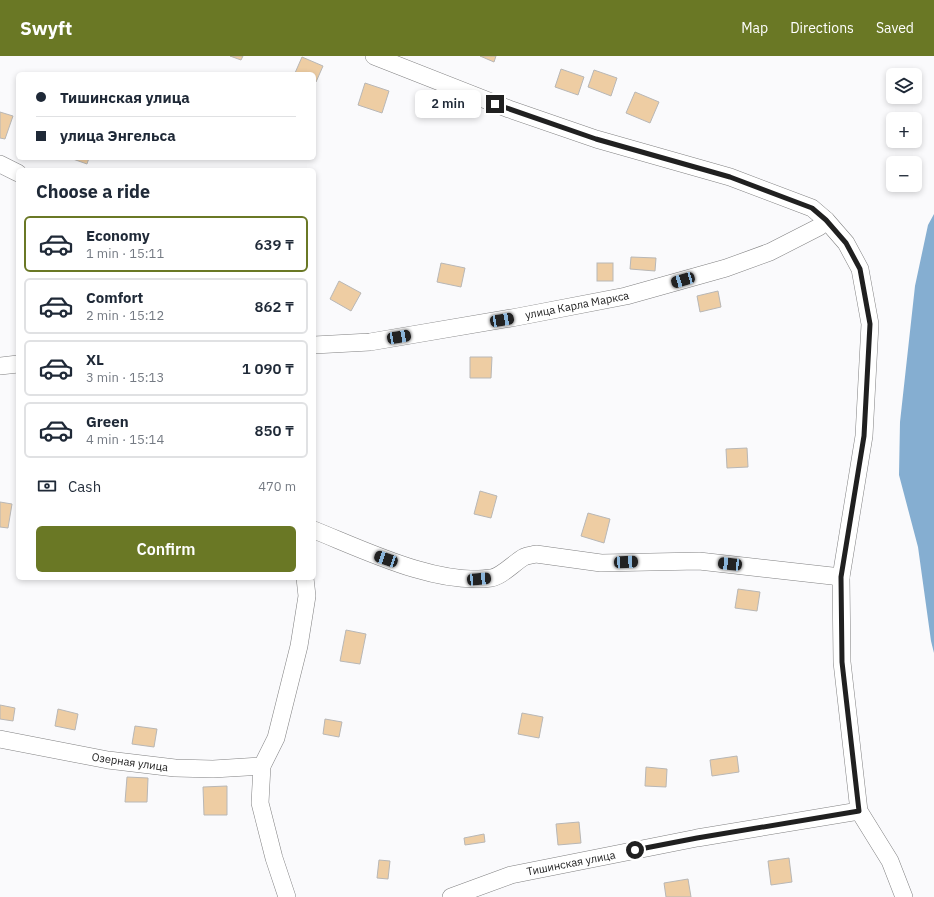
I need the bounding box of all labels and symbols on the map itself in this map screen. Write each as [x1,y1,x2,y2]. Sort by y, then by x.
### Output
callout: 2 min [415,90,481,118]
route end [486,95,504,113]
car [670,271,696,289]
street label: улица Карла Маркса [524,288,630,322]
car [489,312,515,328]
car [386,329,412,345]
car [373,549,399,569]
car [614,555,638,569]
car [717,557,743,571]
car [467,572,491,586]
street label: Озерная улица [91,750,169,774]
route start [626,841,644,859]
street label: Тишинская улица [525,847,617,878]

